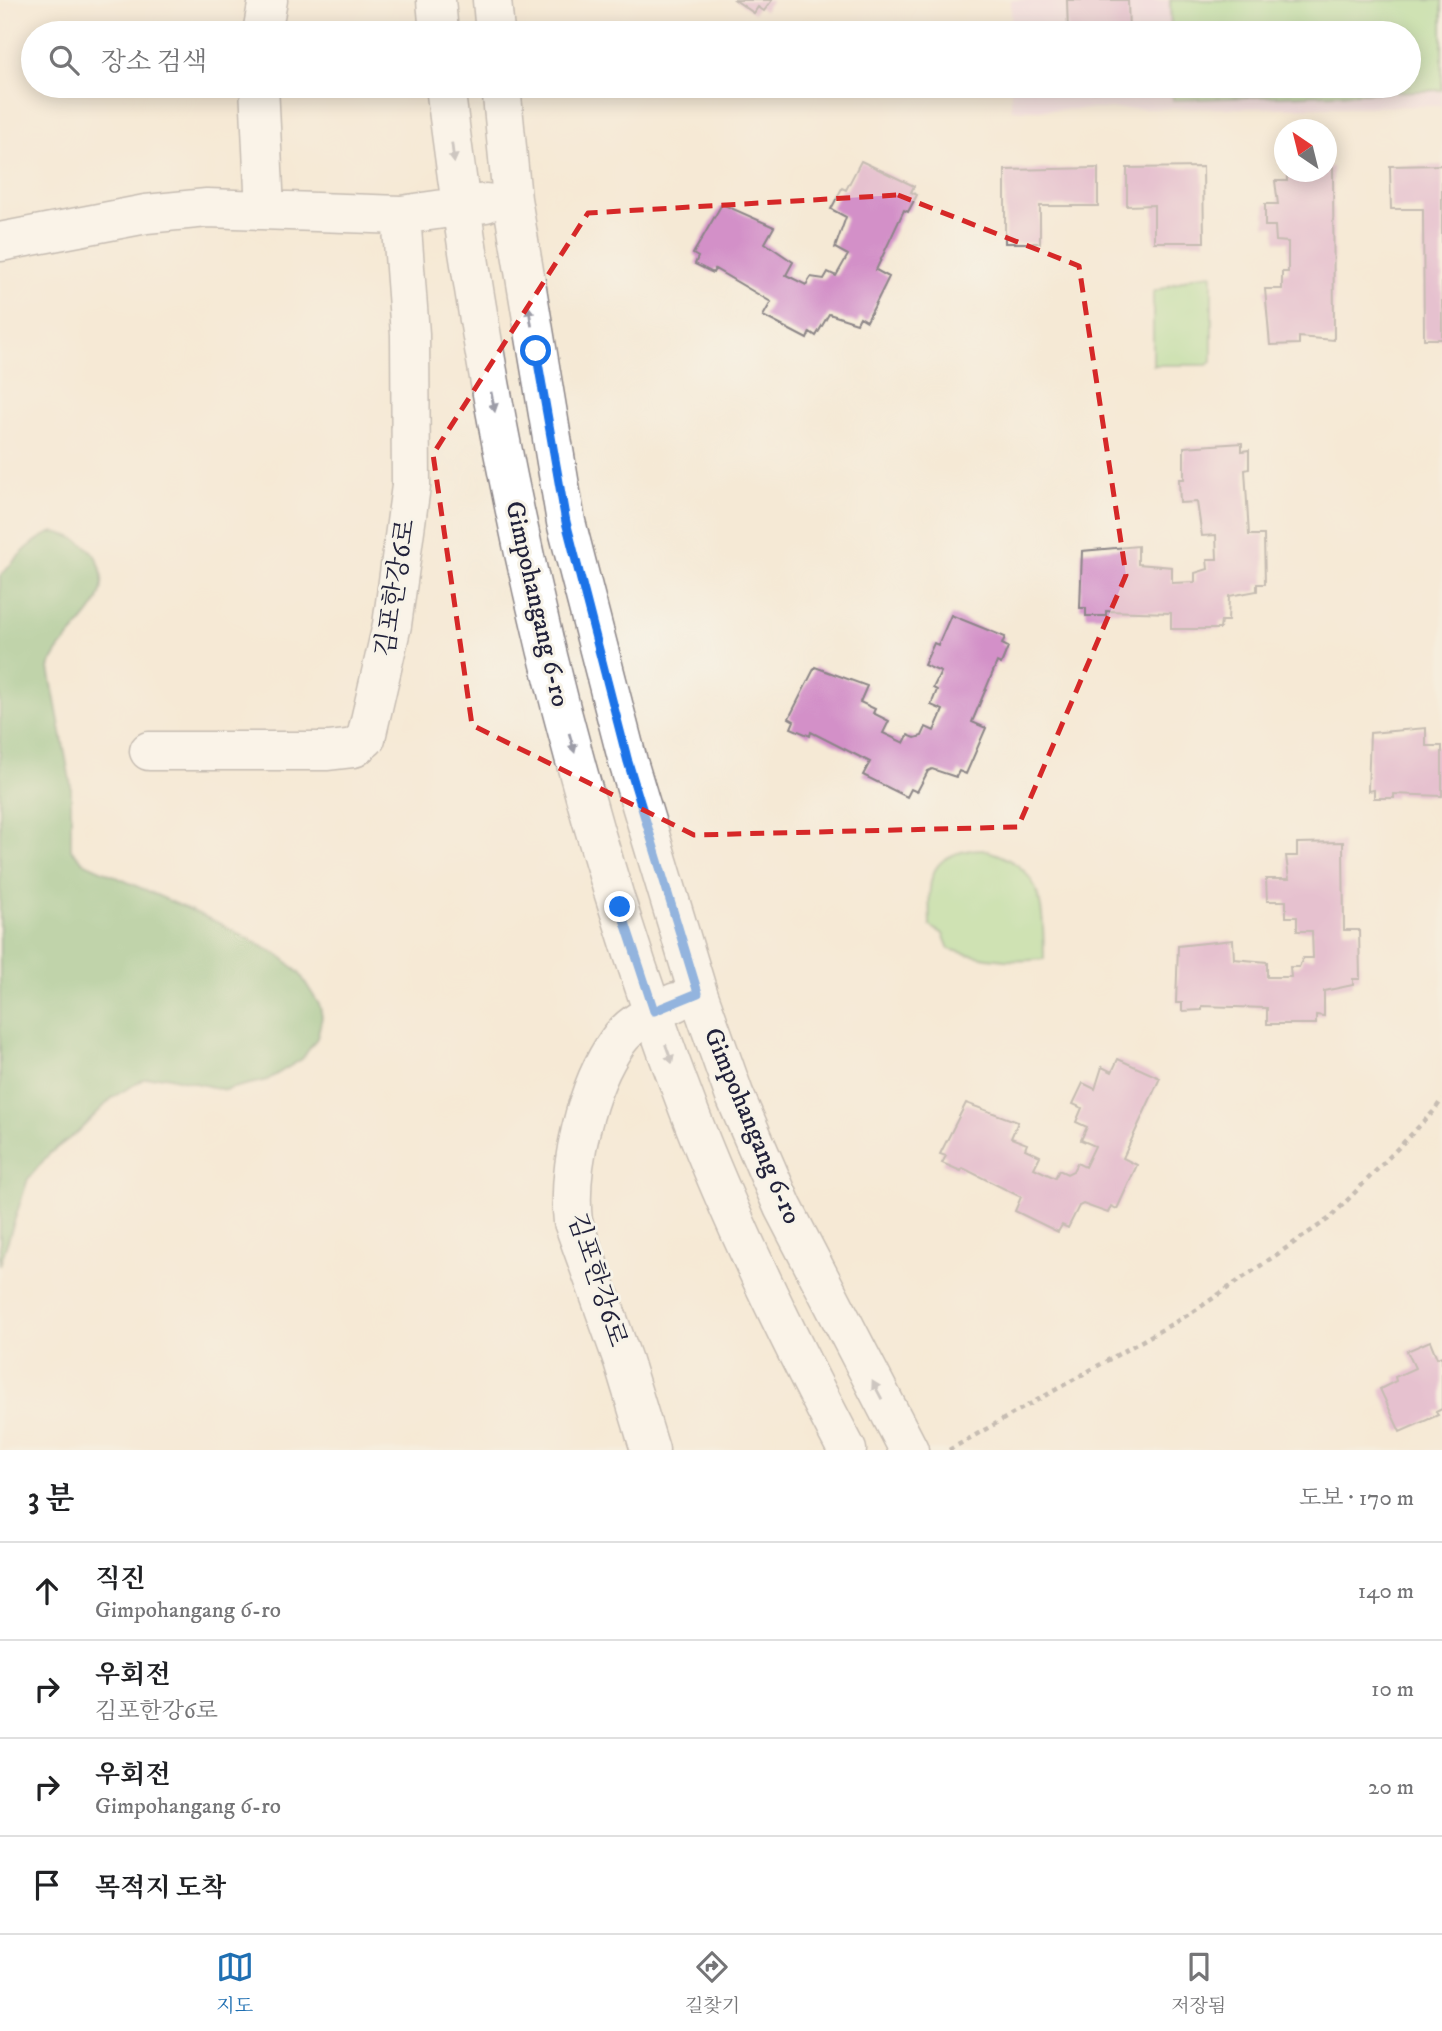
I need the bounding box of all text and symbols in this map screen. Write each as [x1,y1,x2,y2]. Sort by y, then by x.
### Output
search box [21,21,1421,98]
icon: search [45,41,83,79]
text: 장소 검색 [101,46,207,79]
north arrow [1274,119,1337,182]
one-way arrow [448,143,459,165]
one-way arrow [525,305,536,327]
route start [520,335,551,366]
one-way arrow [488,391,499,413]
street label: Gimpohangang 6-ro [497,498,577,710]
street label: 김포한강6로 [369,517,423,659]
one-way arrow [567,733,577,754]
route end [604,891,635,922]
street label: Gimpohangang 6-ro [696,1023,808,1229]
one-way arrow [664,1043,675,1064]
street label: 김포한강6로 [560,1209,634,1351]
one-way arrow [872,1379,884,1399]
text: 3 분 [28,1481,75,1518]
text: 도보 · 170 m [1299,1484,1414,1513]
text: 직진 [95,1563,145,1596]
icon: ahead [28,1572,66,1610]
text: 140 m [1358,1577,1414,1606]
text: Gimpohangang 6-ro [95,1596,281,1625]
text: 우회전 [95,1659,170,1692]
icon: right [28,1670,66,1708]
text: 10 m [1371,1675,1414,1704]
text: 김포한강6로 [95,1697,218,1726]
text: 우회전 [95,1759,170,1792]
icon: right [28,1768,66,1806]
text: 20 m [1368,1773,1414,1802]
text: Gimpohangang 6-ro [95,1792,281,1821]
icon: arrive [28,1866,66,1904]
text: 목적지 도착 [95,1872,226,1905]
tab: 지도 [216,1948,254,2018]
tab: 길찾기 [685,1948,740,2018]
tab: 저장됨 [1171,1948,1226,2018]

